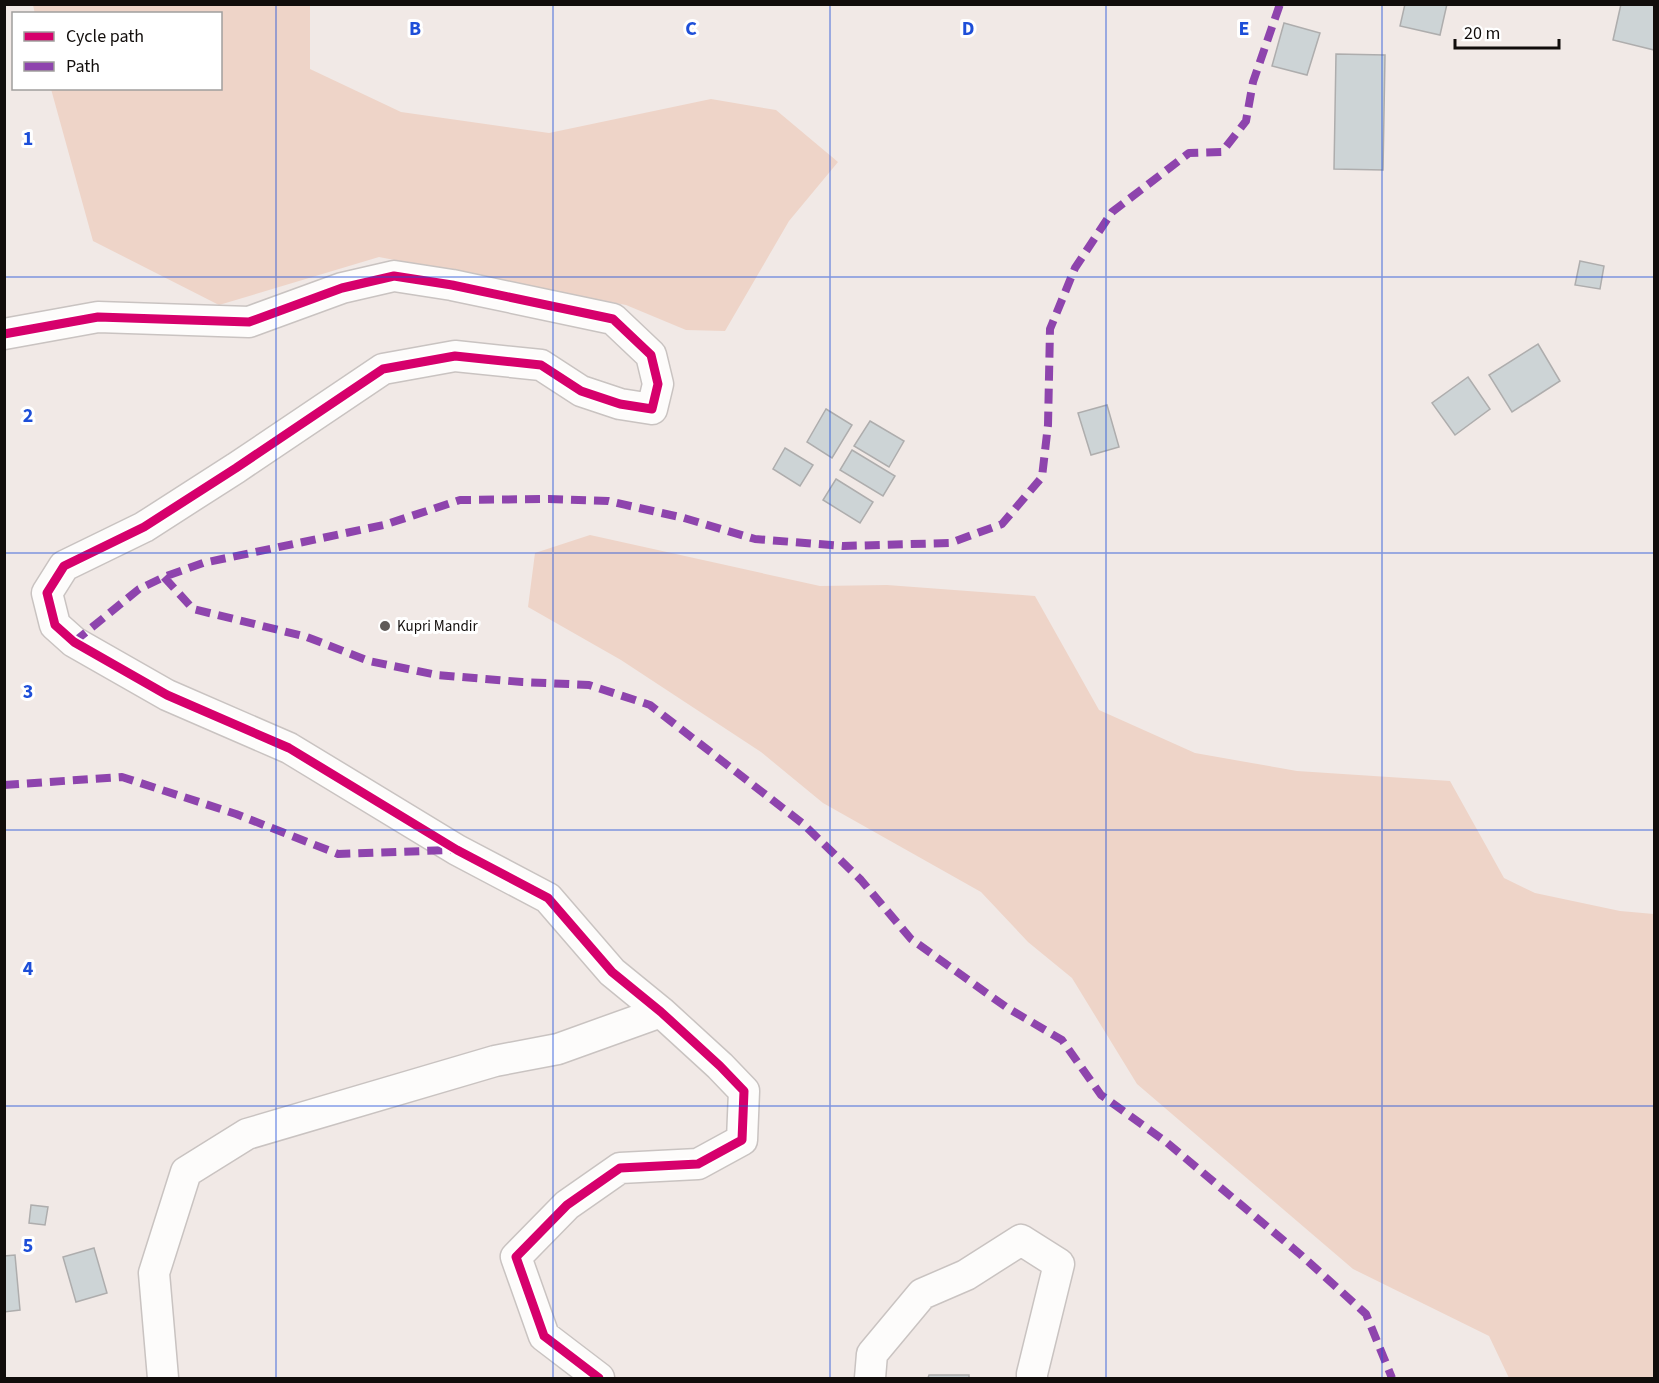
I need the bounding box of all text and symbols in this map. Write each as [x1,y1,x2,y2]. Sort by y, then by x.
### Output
legend [12,12,222,90]
scale bar [1455,12,1558,50]
text: B [409,15,421,43]
text: C [685,15,697,43]
text: D [962,15,974,43]
text: E [1239,15,1249,43]
text: 20 m [1464,21,1500,46]
text: Cycle path [66,24,144,49]
text: Path [66,54,100,79]
text: 1 [23,125,33,153]
text: 2 [23,402,33,430]
place label: Kupri Mandir [397,616,479,637]
marker: Kupri Mandir [378,619,392,633]
text: 3 [23,678,33,706]
text: 4 [23,955,34,983]
text: 5 [23,1232,33,1260]

